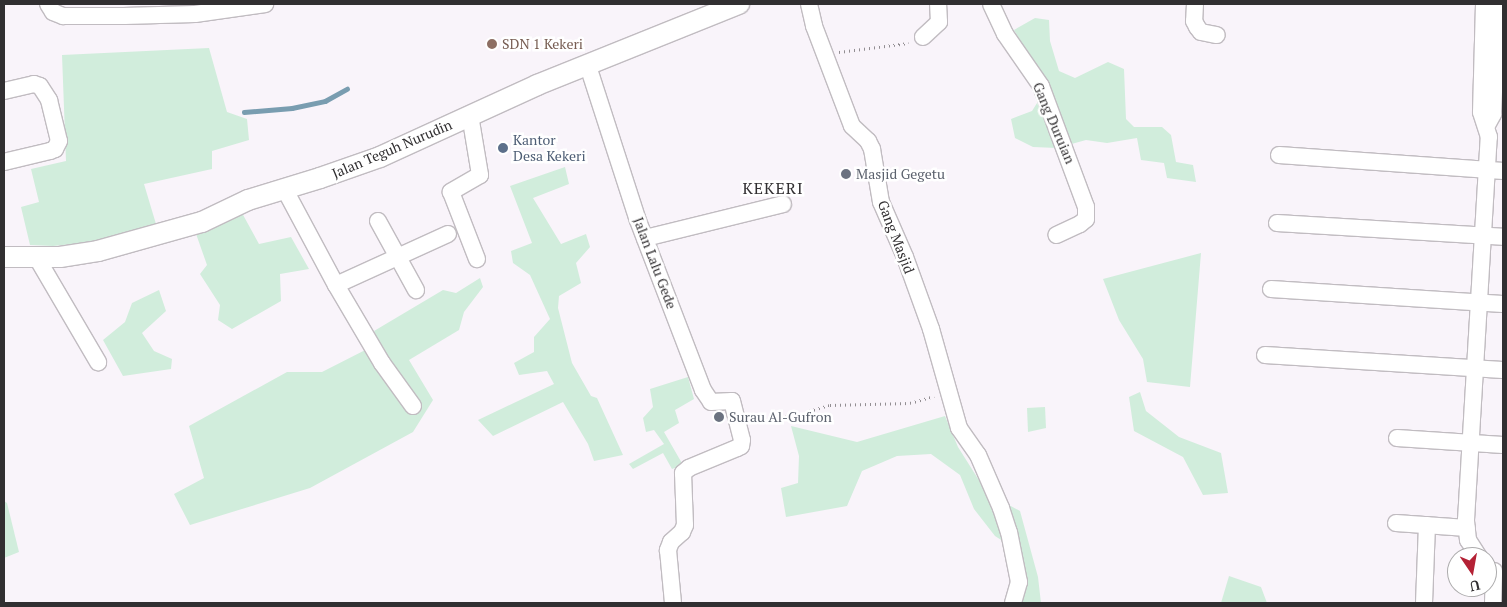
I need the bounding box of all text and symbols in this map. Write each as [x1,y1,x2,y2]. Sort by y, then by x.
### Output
place label: SDN 1 Kekeri [502,36,583,52]
marker: SDN 1 Kekeri [486,38,498,50]
street label: Gang Duruian [1029,80,1079,166]
street label: Jalan Teguh Nurudin [329,116,455,182]
place label: Kantor Desa Kekeri [513,132,586,164]
marker: Kantor Desa Kekeri [497,142,509,154]
place label: Masjid Gegetu [856,166,945,182]
marker: Masjid Gegetu [840,168,852,180]
district label: KEKERI [742,178,804,198]
street label: Gang Masjid [874,198,918,276]
street label: Jalan Lalu Gede [630,215,680,311]
place label: Surau Al-Gufron [729,409,832,425]
marker: Surau Al-Gufron [713,411,725,423]
north arrow [1447,547,1497,597]
text: U [1468,576,1482,597]

